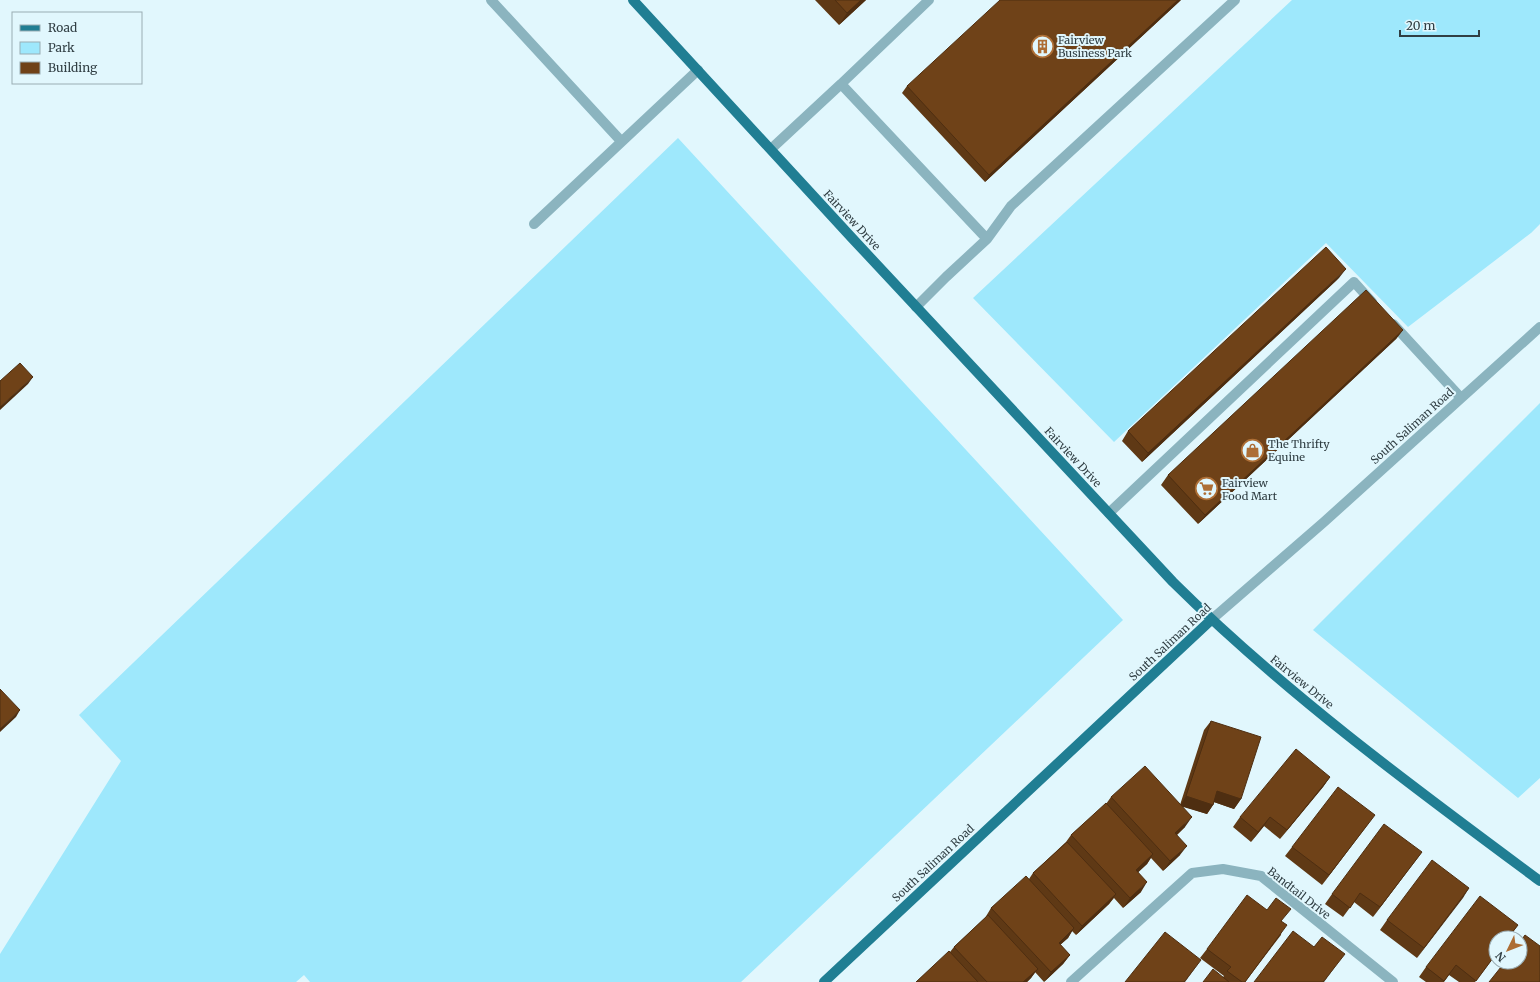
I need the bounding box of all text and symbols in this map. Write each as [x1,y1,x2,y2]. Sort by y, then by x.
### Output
legend [12,12,142,84]
scale bar [1400,12,1479,38]
text: 20 m [1406,18,1435,33]
text: Road [48,20,77,35]
building icon: Fairview Business Park [1029,33,1055,59]
place label: Fairview Business Park [1058,33,1132,60]
text: Park [48,40,75,55]
text: Building [48,60,98,75]
street label: Fairview Drive [821,187,884,253]
street label: South Saliman Road [1368,385,1457,467]
street label: Fairview Drive [1042,424,1105,490]
shop icon: The Thrifty Equine [1239,437,1265,463]
place label: The Thrifty Equine [1268,437,1330,464]
supermarket icon: Fairview Food Mart [1194,476,1220,502]
place label: Fairview Food Mart [1222,476,1278,503]
street label: South Saliman Road [1126,600,1214,684]
street label: Fairview Drive [1268,652,1337,712]
street label: South Saliman Road [889,821,977,905]
street label: Bandtail Drive [1265,864,1333,922]
north arrow [1488,930,1528,970]
text: N [1492,949,1509,965]

